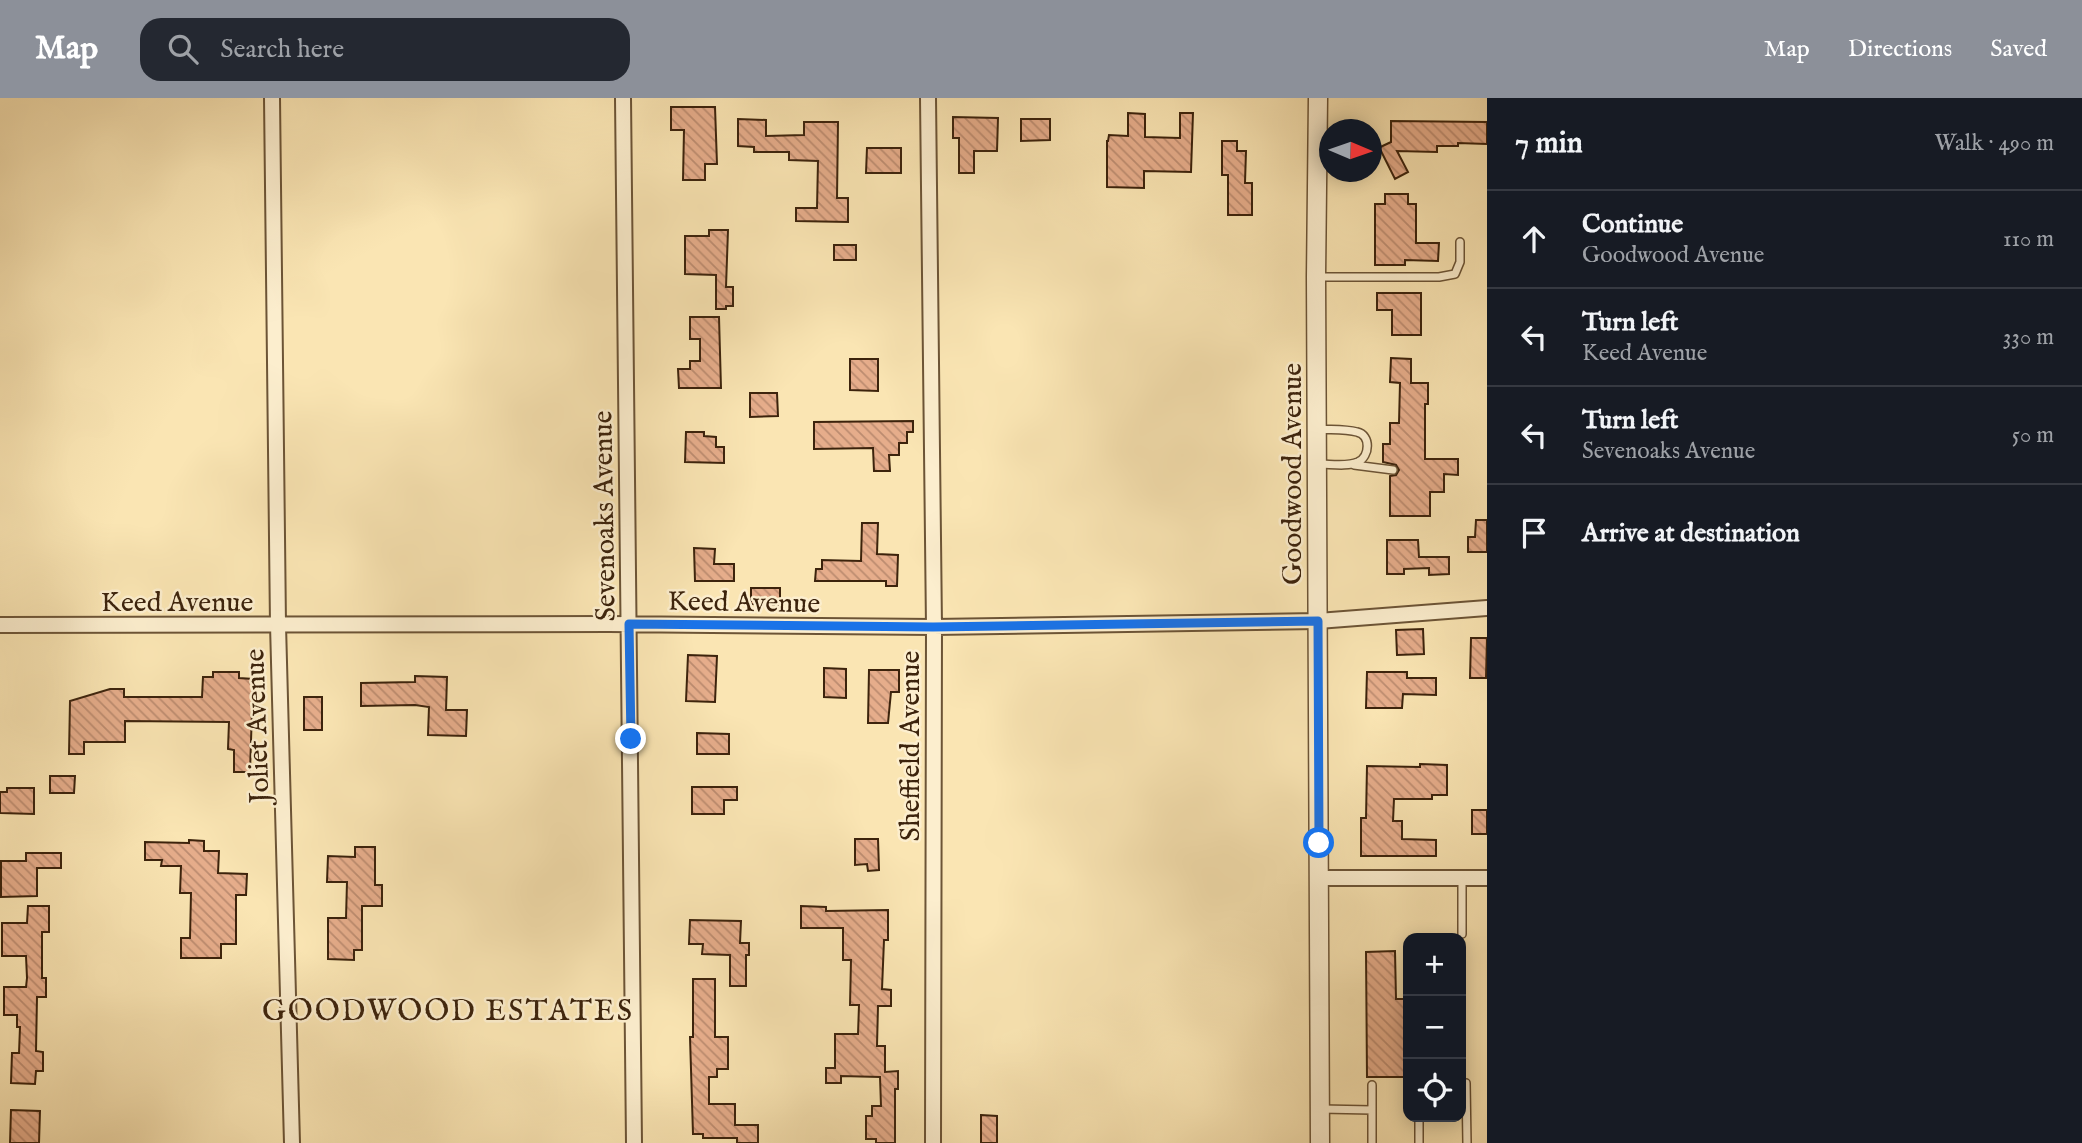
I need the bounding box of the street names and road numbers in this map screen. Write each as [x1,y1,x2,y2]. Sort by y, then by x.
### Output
street label: Goodwood Avenue [1276,363,1311,585]
street label: Sevenoaks Avenue [586,410,625,622]
street label: Keed Avenue [667,585,821,622]
street label: Keed Avenue [101,586,253,621]
street label: Joliet Avenue [238,648,279,807]
street label: Sheffield Avenue [894,650,929,841]

